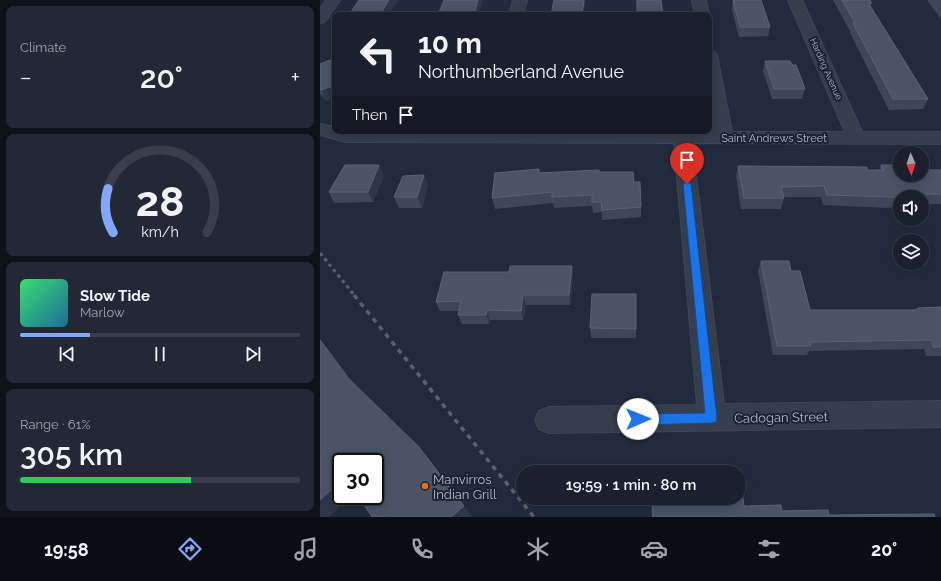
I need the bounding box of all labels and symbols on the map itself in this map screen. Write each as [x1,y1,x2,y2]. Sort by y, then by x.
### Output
street label: Harding Avenue [808,37,844,102]
street label: Saint Andrews Street [721,132,827,145]
pin [670,143,704,184]
north arrow [893,146,929,182]
position arrow [617,398,659,440]
street label: Cadogan Street [734,409,829,426]
speed limit sign: 30 [332,453,384,505]
place label: Manvirros Indian Grill [433,472,497,502]
marker: Manvirros Indian Grill [420,481,430,491]

